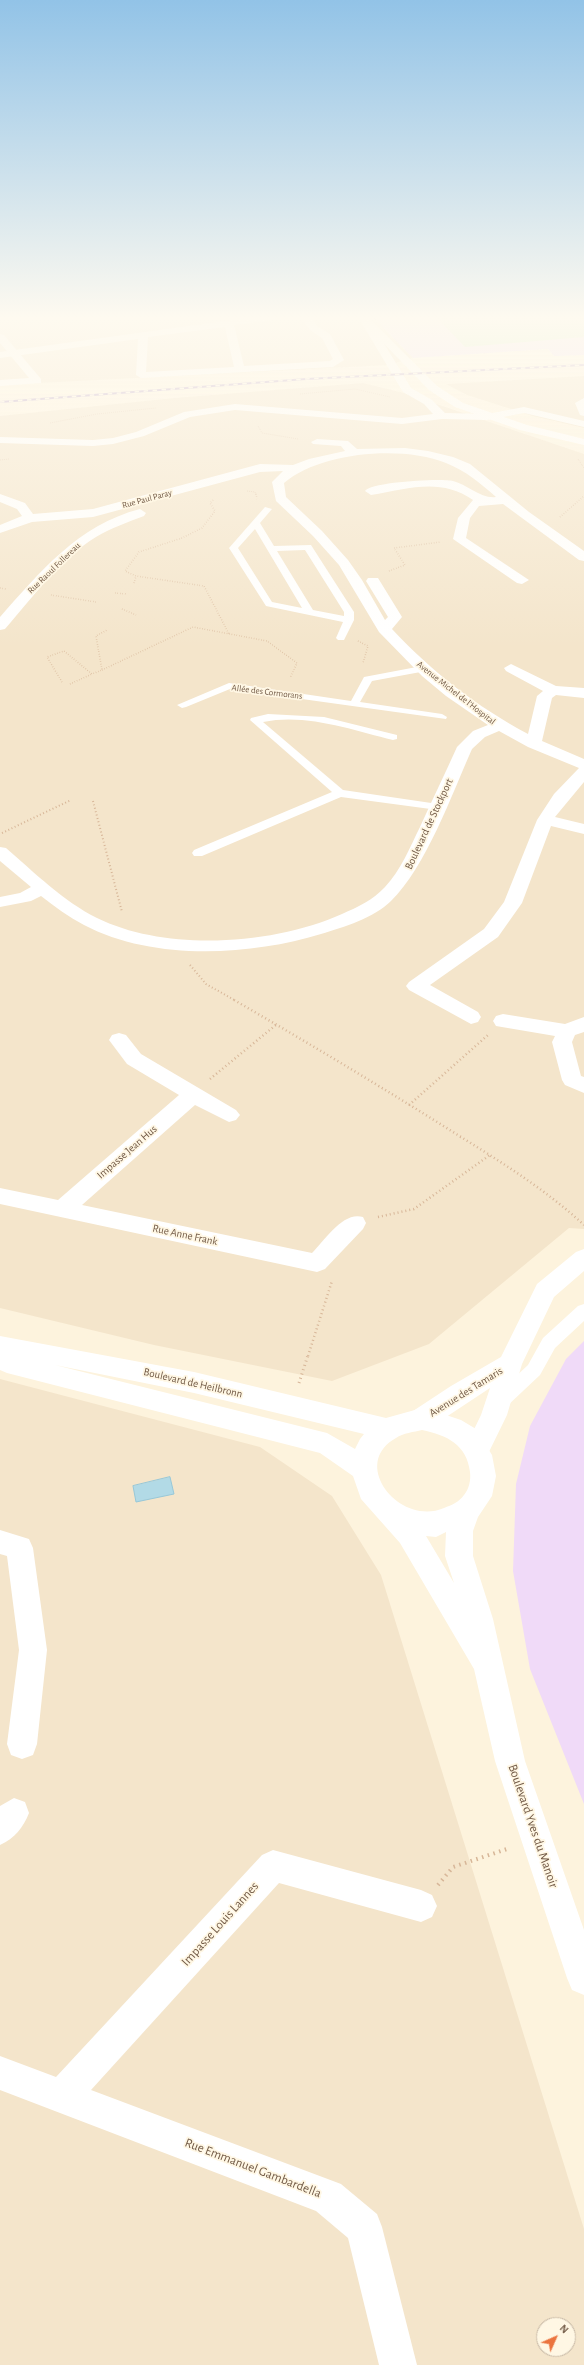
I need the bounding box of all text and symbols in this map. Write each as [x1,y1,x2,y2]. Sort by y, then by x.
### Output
street label: Rue Paul Paray [121,487,173,511]
street label: Rue Raoul Follereau [25,540,83,596]
street label: Avenue Michel de l'Hospital [415,659,497,727]
street label: Allée des Cormorans [231,682,303,702]
street label: Boulevard de Stockport [402,776,456,872]
street label: Impasse Jean Hus [94,1122,160,1182]
street label: Rue Anne Frank [151,1222,219,1248]
street label: Avenue des Tamaris [427,1364,505,1420]
street label: Boulevard de Heilbronn [142,1365,244,1401]
street label: Boulevard Yves du Manoir [504,1762,562,1890]
street label: Impasse Louis Lannes [178,1879,262,1969]
street label: Rue Emmanuel Gambardella [183,2135,323,2201]
north arrow [536,2317,576,2357]
text: N [558,2322,571,2335]

